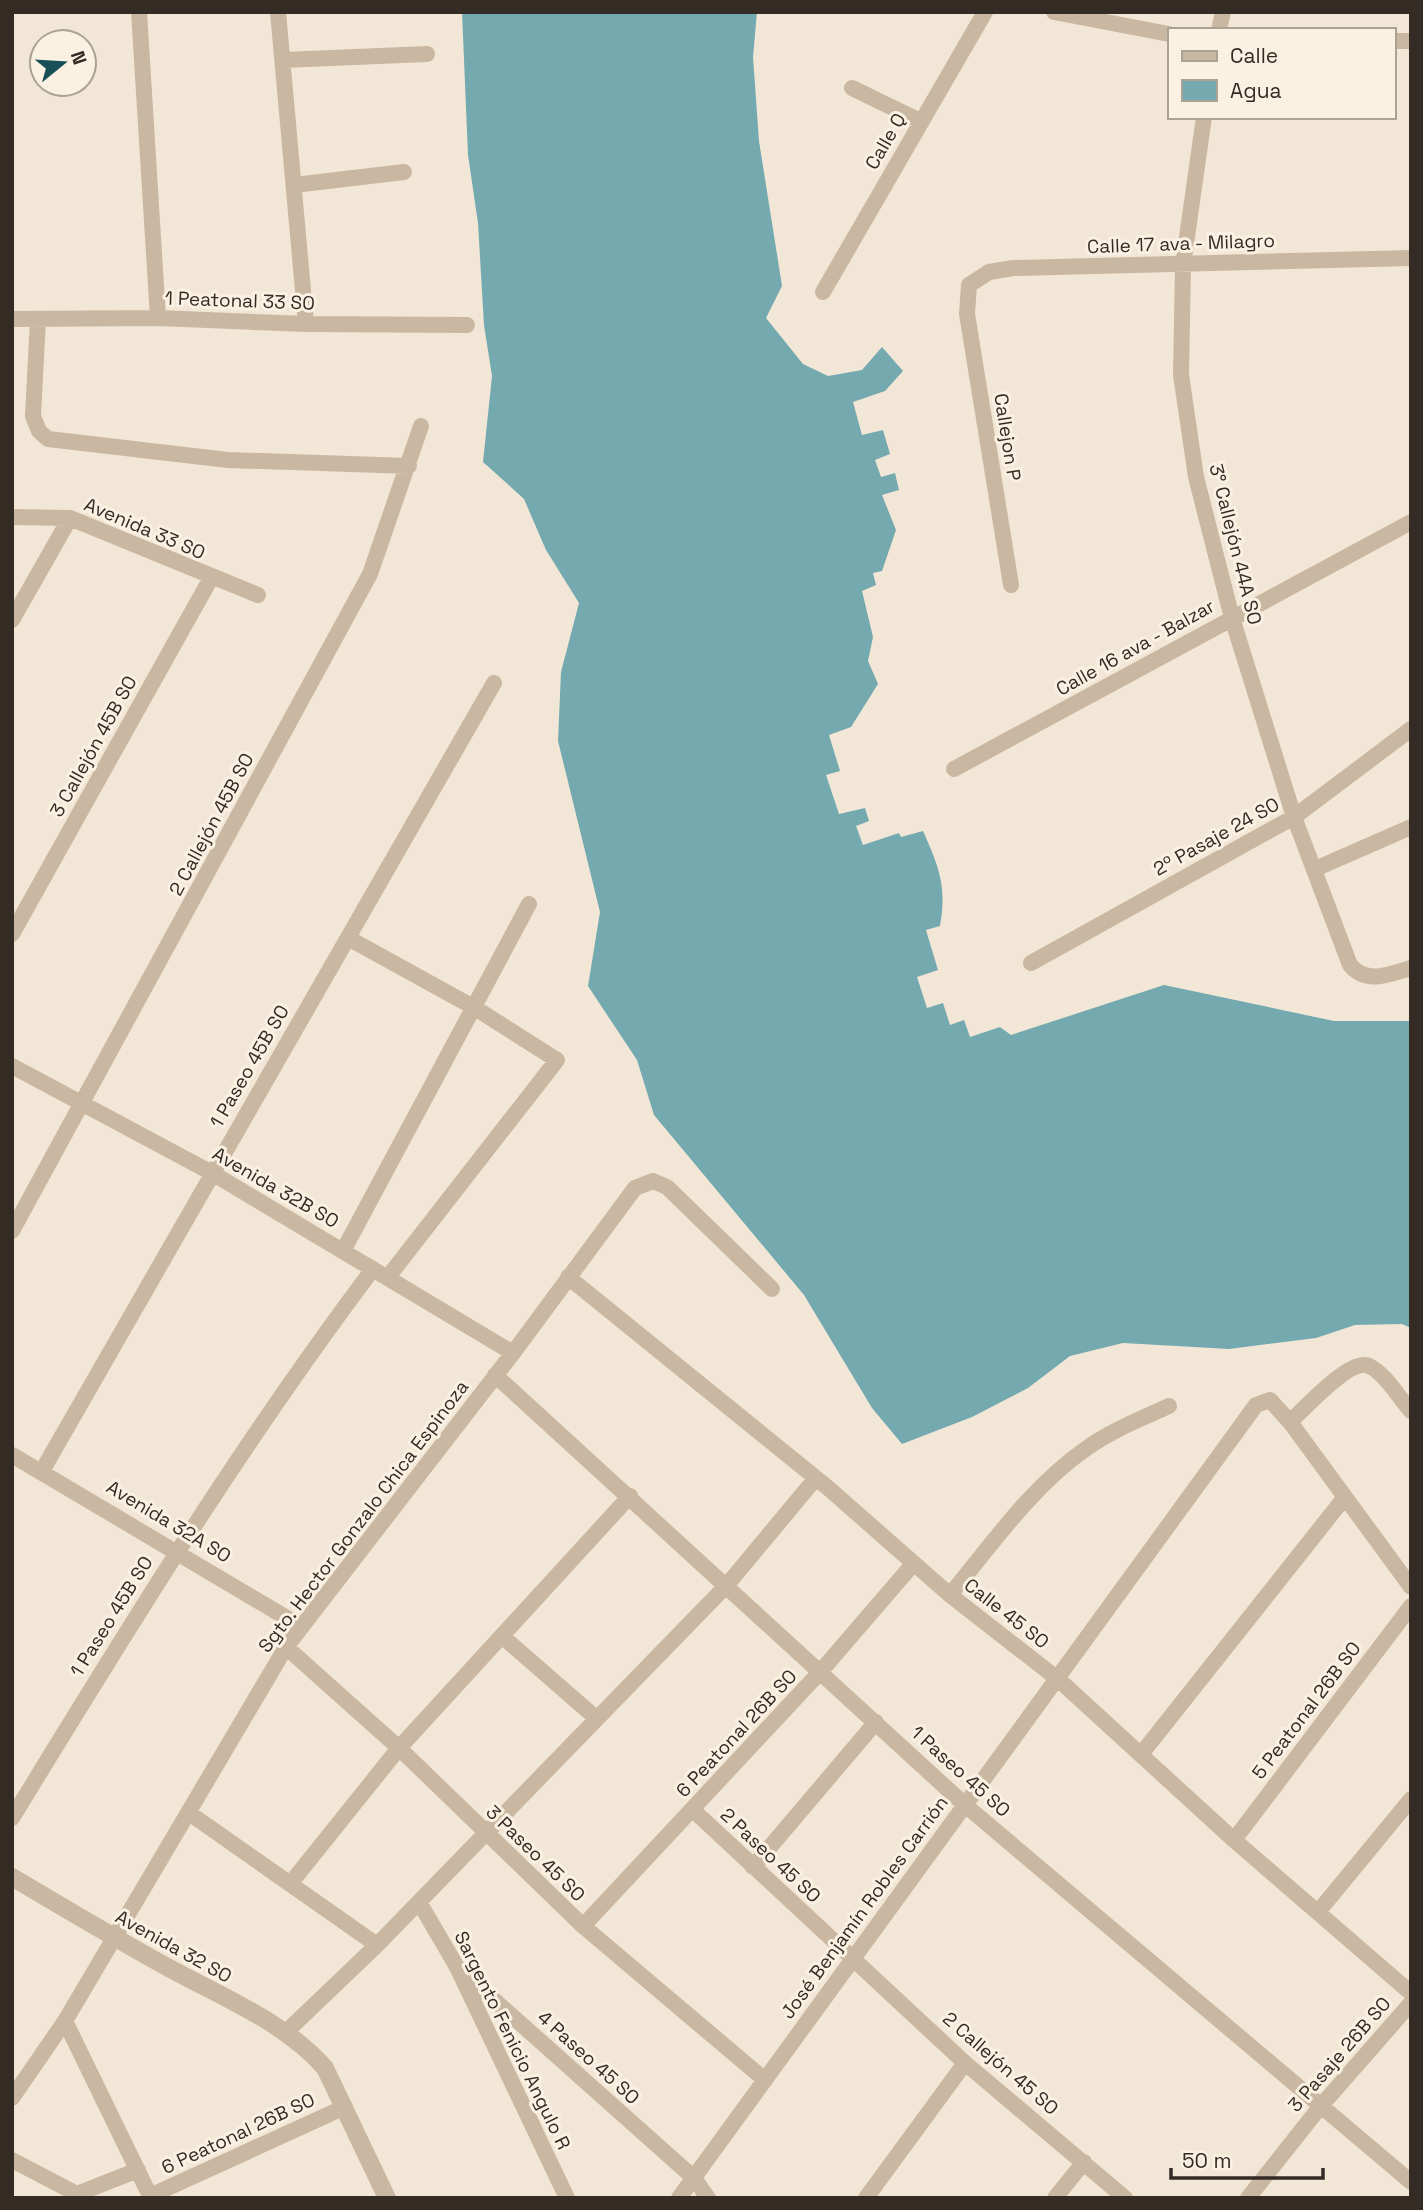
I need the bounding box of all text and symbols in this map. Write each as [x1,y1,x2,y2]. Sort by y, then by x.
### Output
north arrow [28,28,98,98]
legend [1168,28,1395,119]
text: Calle [1230,42,1278,69]
text: N [65,48,93,68]
text: Agua [1230,77,1282,104]
street label: Calle Q [859,108,912,174]
street label: Calle 17 ava - Milagro [1087,228,1275,259]
street label: 1 Peatonal 33 SO [165,285,315,316]
street label: Callejon P [988,392,1027,483]
street label: 3° Callejón 44A SO [1203,461,1268,627]
street label: Avenida 33 SO [80,492,209,565]
street label: Calle 16 ava - Balzar [1051,593,1219,701]
street label: 3 Callejón 45B SO [44,671,143,821]
street label: 2 Callejón 45B SO [163,749,260,900]
street label: 2º Pasaje 24 SO [1149,791,1284,881]
street label: 1 Paseo 45B SO [204,1000,295,1132]
street label: Avenida 32B SO [208,1141,343,1234]
street label: Sgto. Hector Gonzalo Chica Espinoza [253,1375,474,1658]
street label: Avenida 32A SO [102,1474,236,1568]
street label: 1 Paseo 45B SO [64,1551,159,1681]
street label: Calle 45 SO [959,1572,1054,1654]
street label: 5 Peatonal 26B SO [1246,1636,1366,1784]
street label: 6 Peatonal 26B SO [671,1664,802,1803]
street label: 1 Paseo 45 SO [906,1720,1016,1823]
street label: José Benjamín Robles Carrión [775,1791,954,2024]
street label: 3 Paseo 45 SO [481,1800,591,1907]
street label: 2 Paseo 45 SO [715,1802,826,1908]
street label: Avenida 32 SO [111,1904,236,1989]
street label: Sargento Fenicio Angulo R [449,1927,576,2154]
street label: 3 Pasaje 26B SO [1282,1991,1396,2117]
street label: 4 Paseo 45 SO [532,2005,645,2110]
street label: 2 Callejón 45 SO [938,2006,1064,2121]
street label: 6 Peatonal 26B SO [158,2087,319,2180]
scale bar [1171,2136,1323,2180]
text: 50 m [1182,2147,1232,2174]

